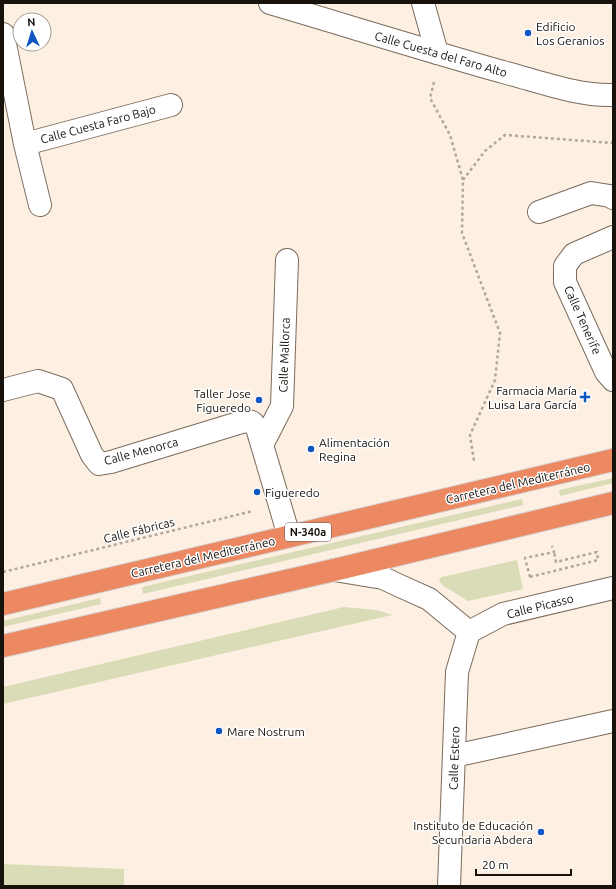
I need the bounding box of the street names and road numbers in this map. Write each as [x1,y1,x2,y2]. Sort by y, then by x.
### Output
street label: Calle Cuesta del Faro Alto [373,29,509,79]
street label: Calle Cuesta Faro Bajo [39,102,157,146]
street label: Calle Tenerife [562,284,604,356]
street label: Calle Mallorca [276,317,292,393]
street label: Calle Menorca [102,435,180,467]
street label: Carretera del Mediterráneo [445,460,591,506]
street label: Calle Fábricas [102,515,176,545]
road number: N-340a [285,523,331,541]
street label: Carretera del Mediterráneo [130,534,276,580]
street label: Calle Picasso [505,591,575,621]
street label: Calle Estero [446,726,462,790]

